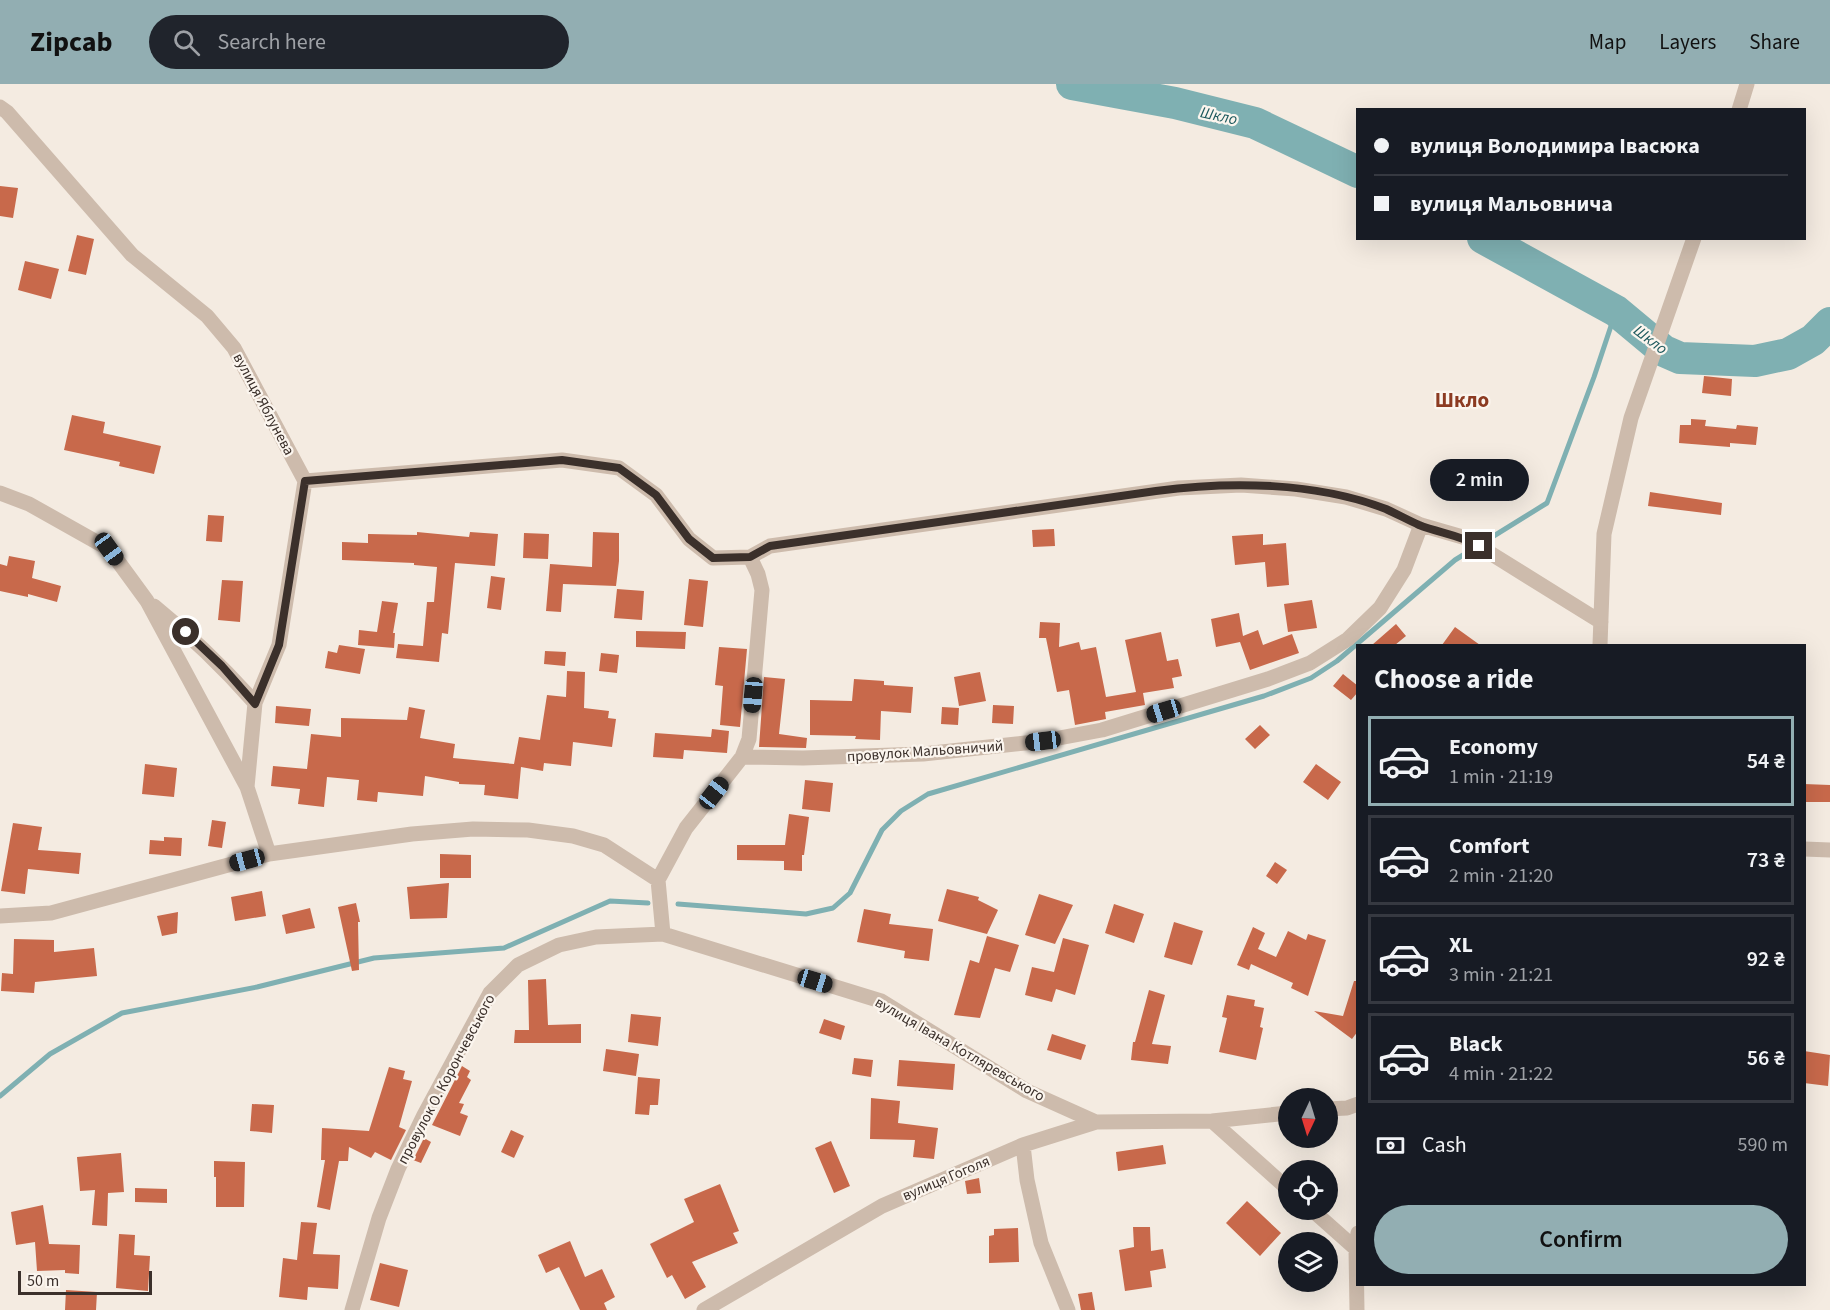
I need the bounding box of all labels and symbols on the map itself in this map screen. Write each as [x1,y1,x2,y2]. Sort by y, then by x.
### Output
water label: Шкло [1198,101,1239,131]
water label: Шкло [1629,320,1672,360]
street label: вулиця Яблунева [228,350,299,459]
district label: Шкло [1435,385,1489,415]
callout: 2 min [1430,459,1528,501]
car [91,529,127,569]
route end [1465,532,1492,559]
route start [172,618,199,645]
car [742,676,764,714]
car [1144,697,1184,725]
car [1024,730,1062,752]
street label: провулок Мальовничий [846,736,1004,767]
car [696,773,732,813]
car [227,847,267,873]
car [795,967,835,995]
street label: провулок О. Корончевського [393,990,500,1168]
street label: вулиця Івана Котляревського [871,992,1049,1107]
north arrow [1278,1088,1338,1148]
street label: вулиця Гоголя [899,1151,993,1206]
scale bar [18,1268,152,1296]

